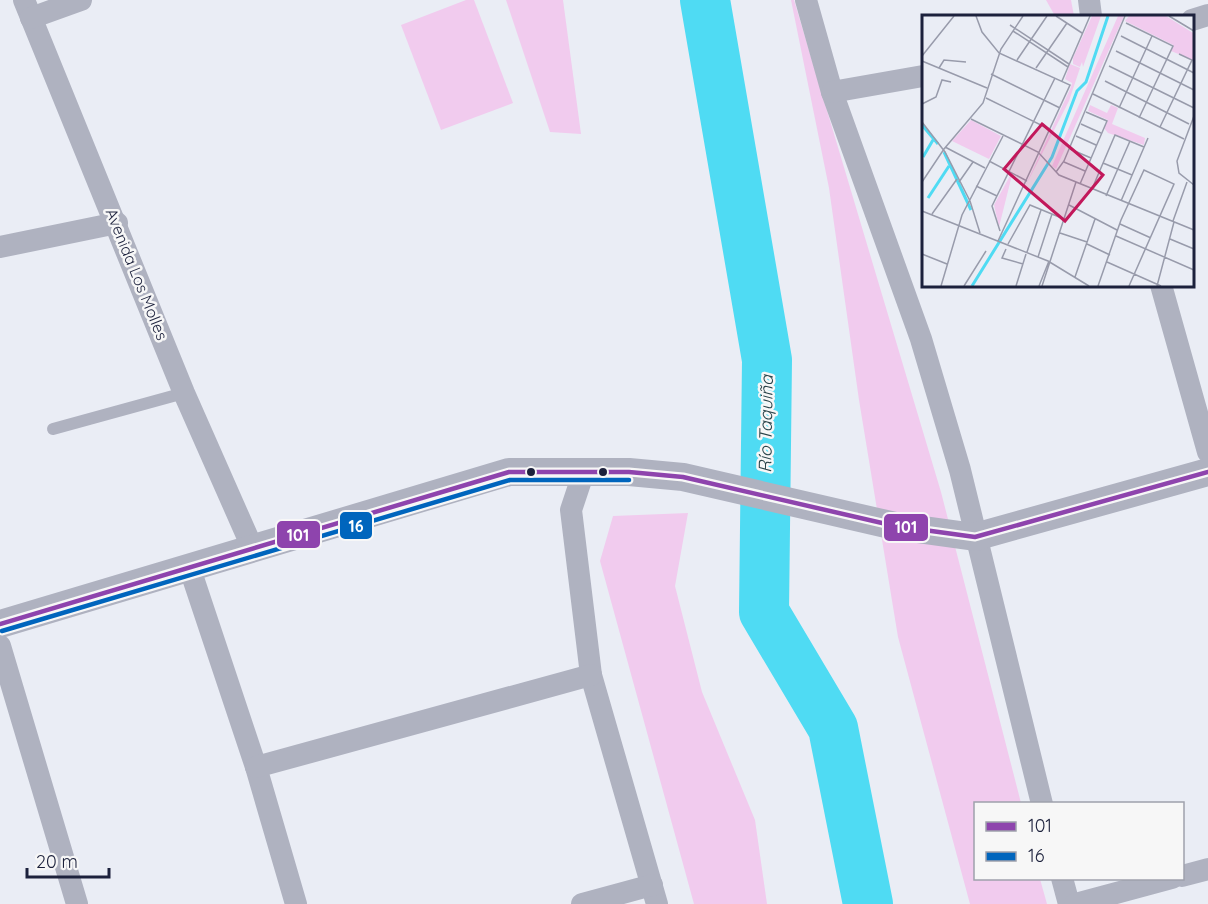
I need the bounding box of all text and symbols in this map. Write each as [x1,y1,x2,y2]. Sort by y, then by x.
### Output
inset map [922,15,1193,286]
street label: Avenida Los Molles [101,205,173,343]
water label: Río Taquiña [753,374,778,473]
unlabelled marker [525,466,537,478]
unlabelled marker [597,466,609,478]
line badge: 16 [339,511,373,540]
line badge: 101 [883,513,929,542]
text: 16 [348,516,364,536]
text: 101 [895,517,917,537]
line badge: 101 [276,520,321,549]
text: 101 [287,525,309,545]
legend [974,802,1184,880]
text: 101 [1028,814,1052,837]
scale bar [27,841,110,879]
text: 16 [1028,844,1045,867]
text: 20 m [36,850,78,873]

